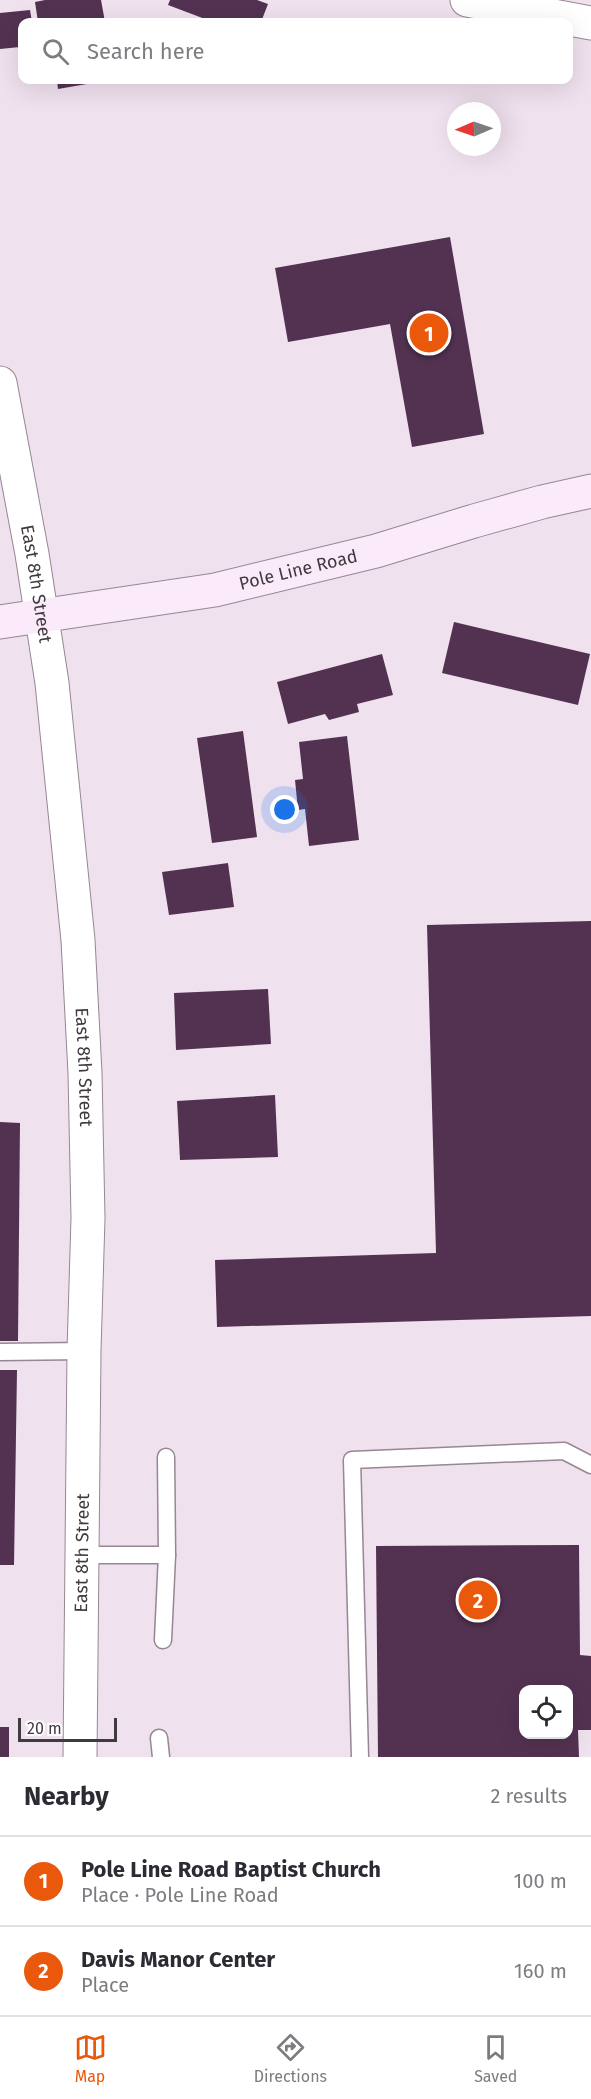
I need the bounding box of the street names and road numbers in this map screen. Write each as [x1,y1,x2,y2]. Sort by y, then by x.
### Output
street label: East 8th Street [16,523,57,645]
street label: Pole Line Road [237,545,360,595]
street label: East 8th Street [71,1007,97,1127]
street label: East 8th Street [70,1493,94,1613]

